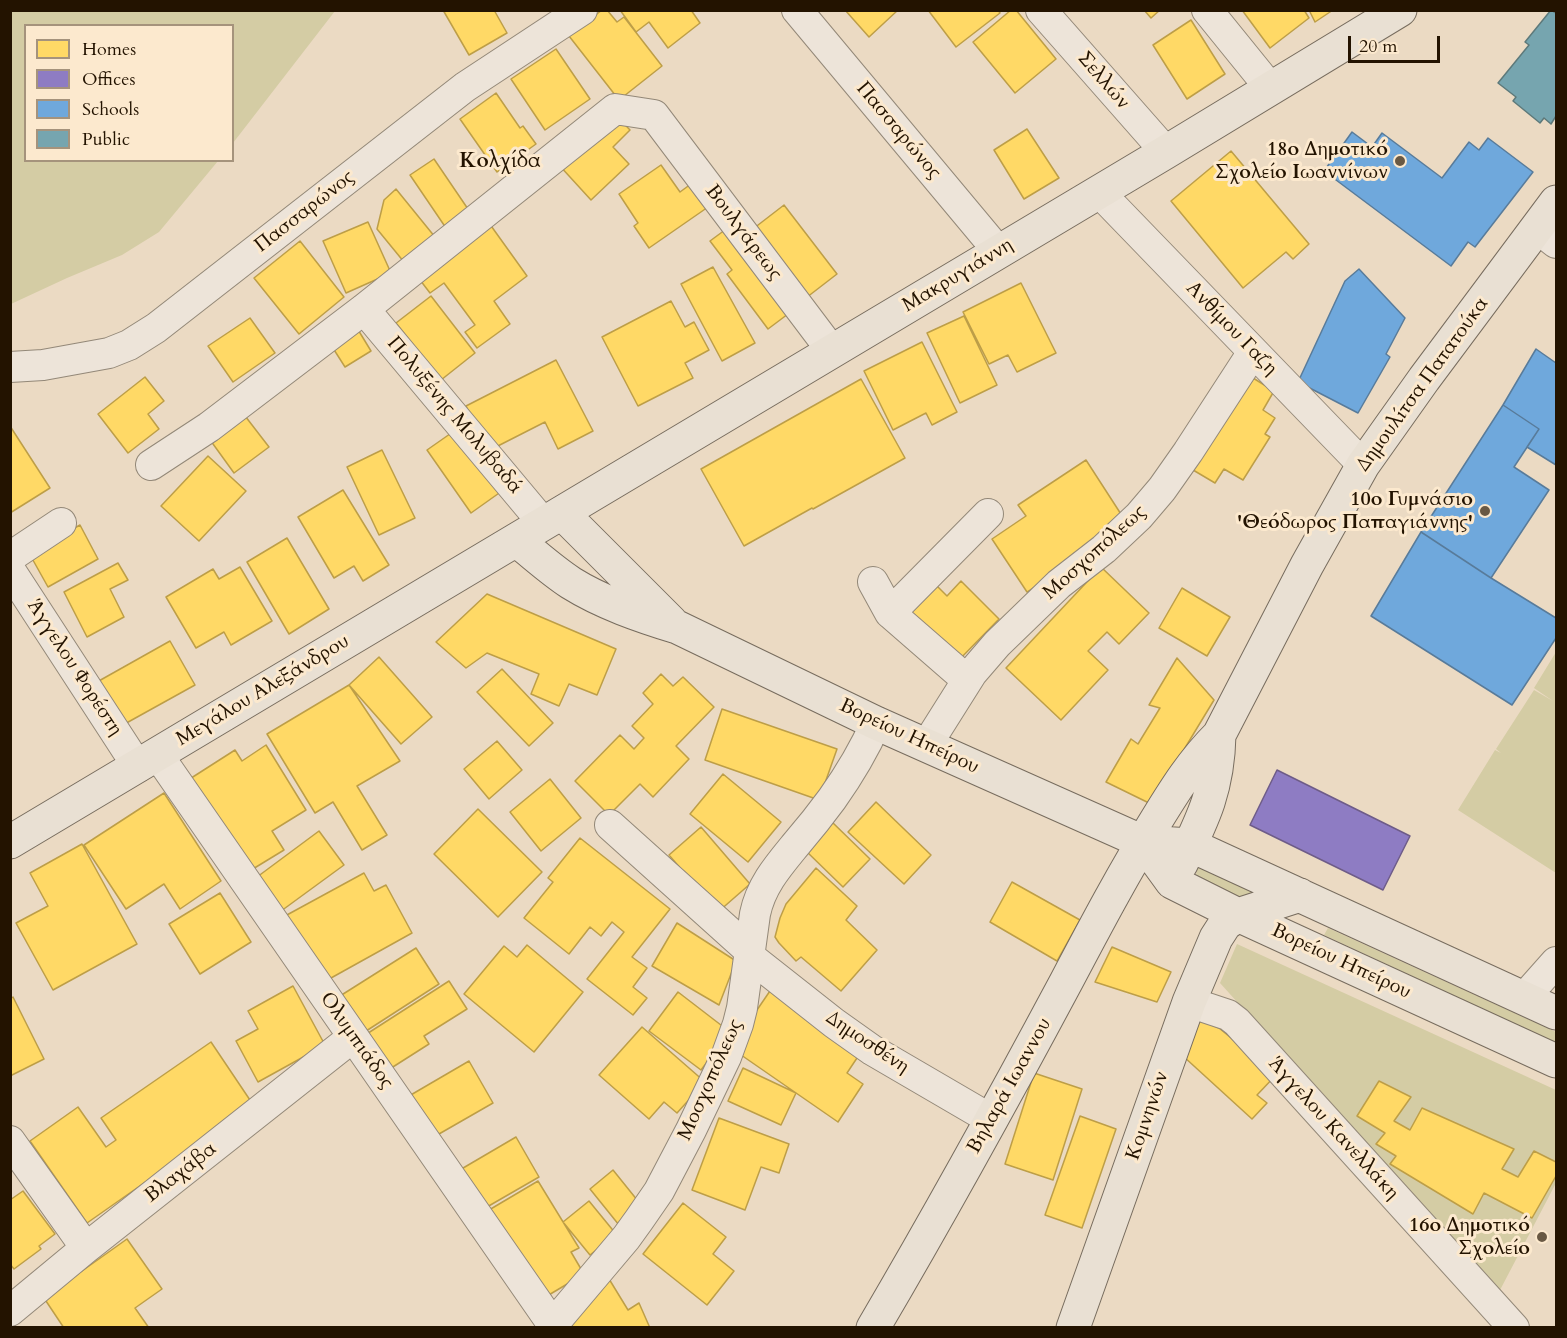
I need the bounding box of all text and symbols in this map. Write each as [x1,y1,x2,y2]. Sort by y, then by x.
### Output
legend [24,24,234,162]
scale bar [1351,24,1442,62]
text: 20 m [1359,34,1398,59]
text: Homes [82,37,136,62]
street label: Σελλών [1072,47,1134,115]
text: Offices [82,67,136,92]
street label: Πασσαρώνος [850,77,946,185]
text: Schools [82,97,139,122]
text: Public [82,127,130,152]
place label: 18ο Δημοτικό Σχολείο Ιωαννίνων [1215,138,1388,185]
district label: Κολχίδα [459,149,541,175]
marker: 18ο Δημοτικό Σχολείο Ιωαννίνων [1393,154,1407,168]
street label: Πασσαρώνος [250,166,360,258]
street label: Βουλγάρεως [699,181,787,285]
street label: Μακρυγιάννη [898,234,1018,318]
street label: Ανθίμου Γαζη [1180,277,1282,381]
street label: Δημουλίτσα Πατατούκα [1352,293,1494,477]
street label: Πολυξένης Μολυβαδά [381,332,527,500]
place label: 10ο Γυμνάσιο 'Θεόδωρος Παπαγιάννης' [1237,488,1473,535]
street label: Μοσχοπόλεως [1039,500,1151,606]
marker: 10ο Γυμνάσιο 'Θεόδωρος Παπαγιάννης' [1478,504,1492,518]
street label: Άγγελου Φορέστη [21,595,127,741]
street label: Μεγάλου Αλεξάνδρου [172,630,354,752]
street label: Βορείου Ηπείρου [835,694,983,780]
street label: Βορείου Ηπείρου [1267,919,1415,1005]
street label: Ολυμπιάδος [314,988,398,1094]
street label: Δημοσθένη [821,1006,913,1080]
street label: Βηλαρά Ιωαννου [963,1014,1057,1158]
street label: Μοσχοπόλεως [674,1016,748,1144]
street label: Άγγελου Κανελλάκη [1263,1053,1403,1205]
street label: Κομνηνών [1122,1069,1174,1163]
street label: Βλαχάβα [140,1138,222,1208]
place label: 16ο Δημοτικό Σχολείο [1409,1214,1530,1261]
marker: 16ο Δημοτικό Σχολείο [1535,1230,1549,1244]

